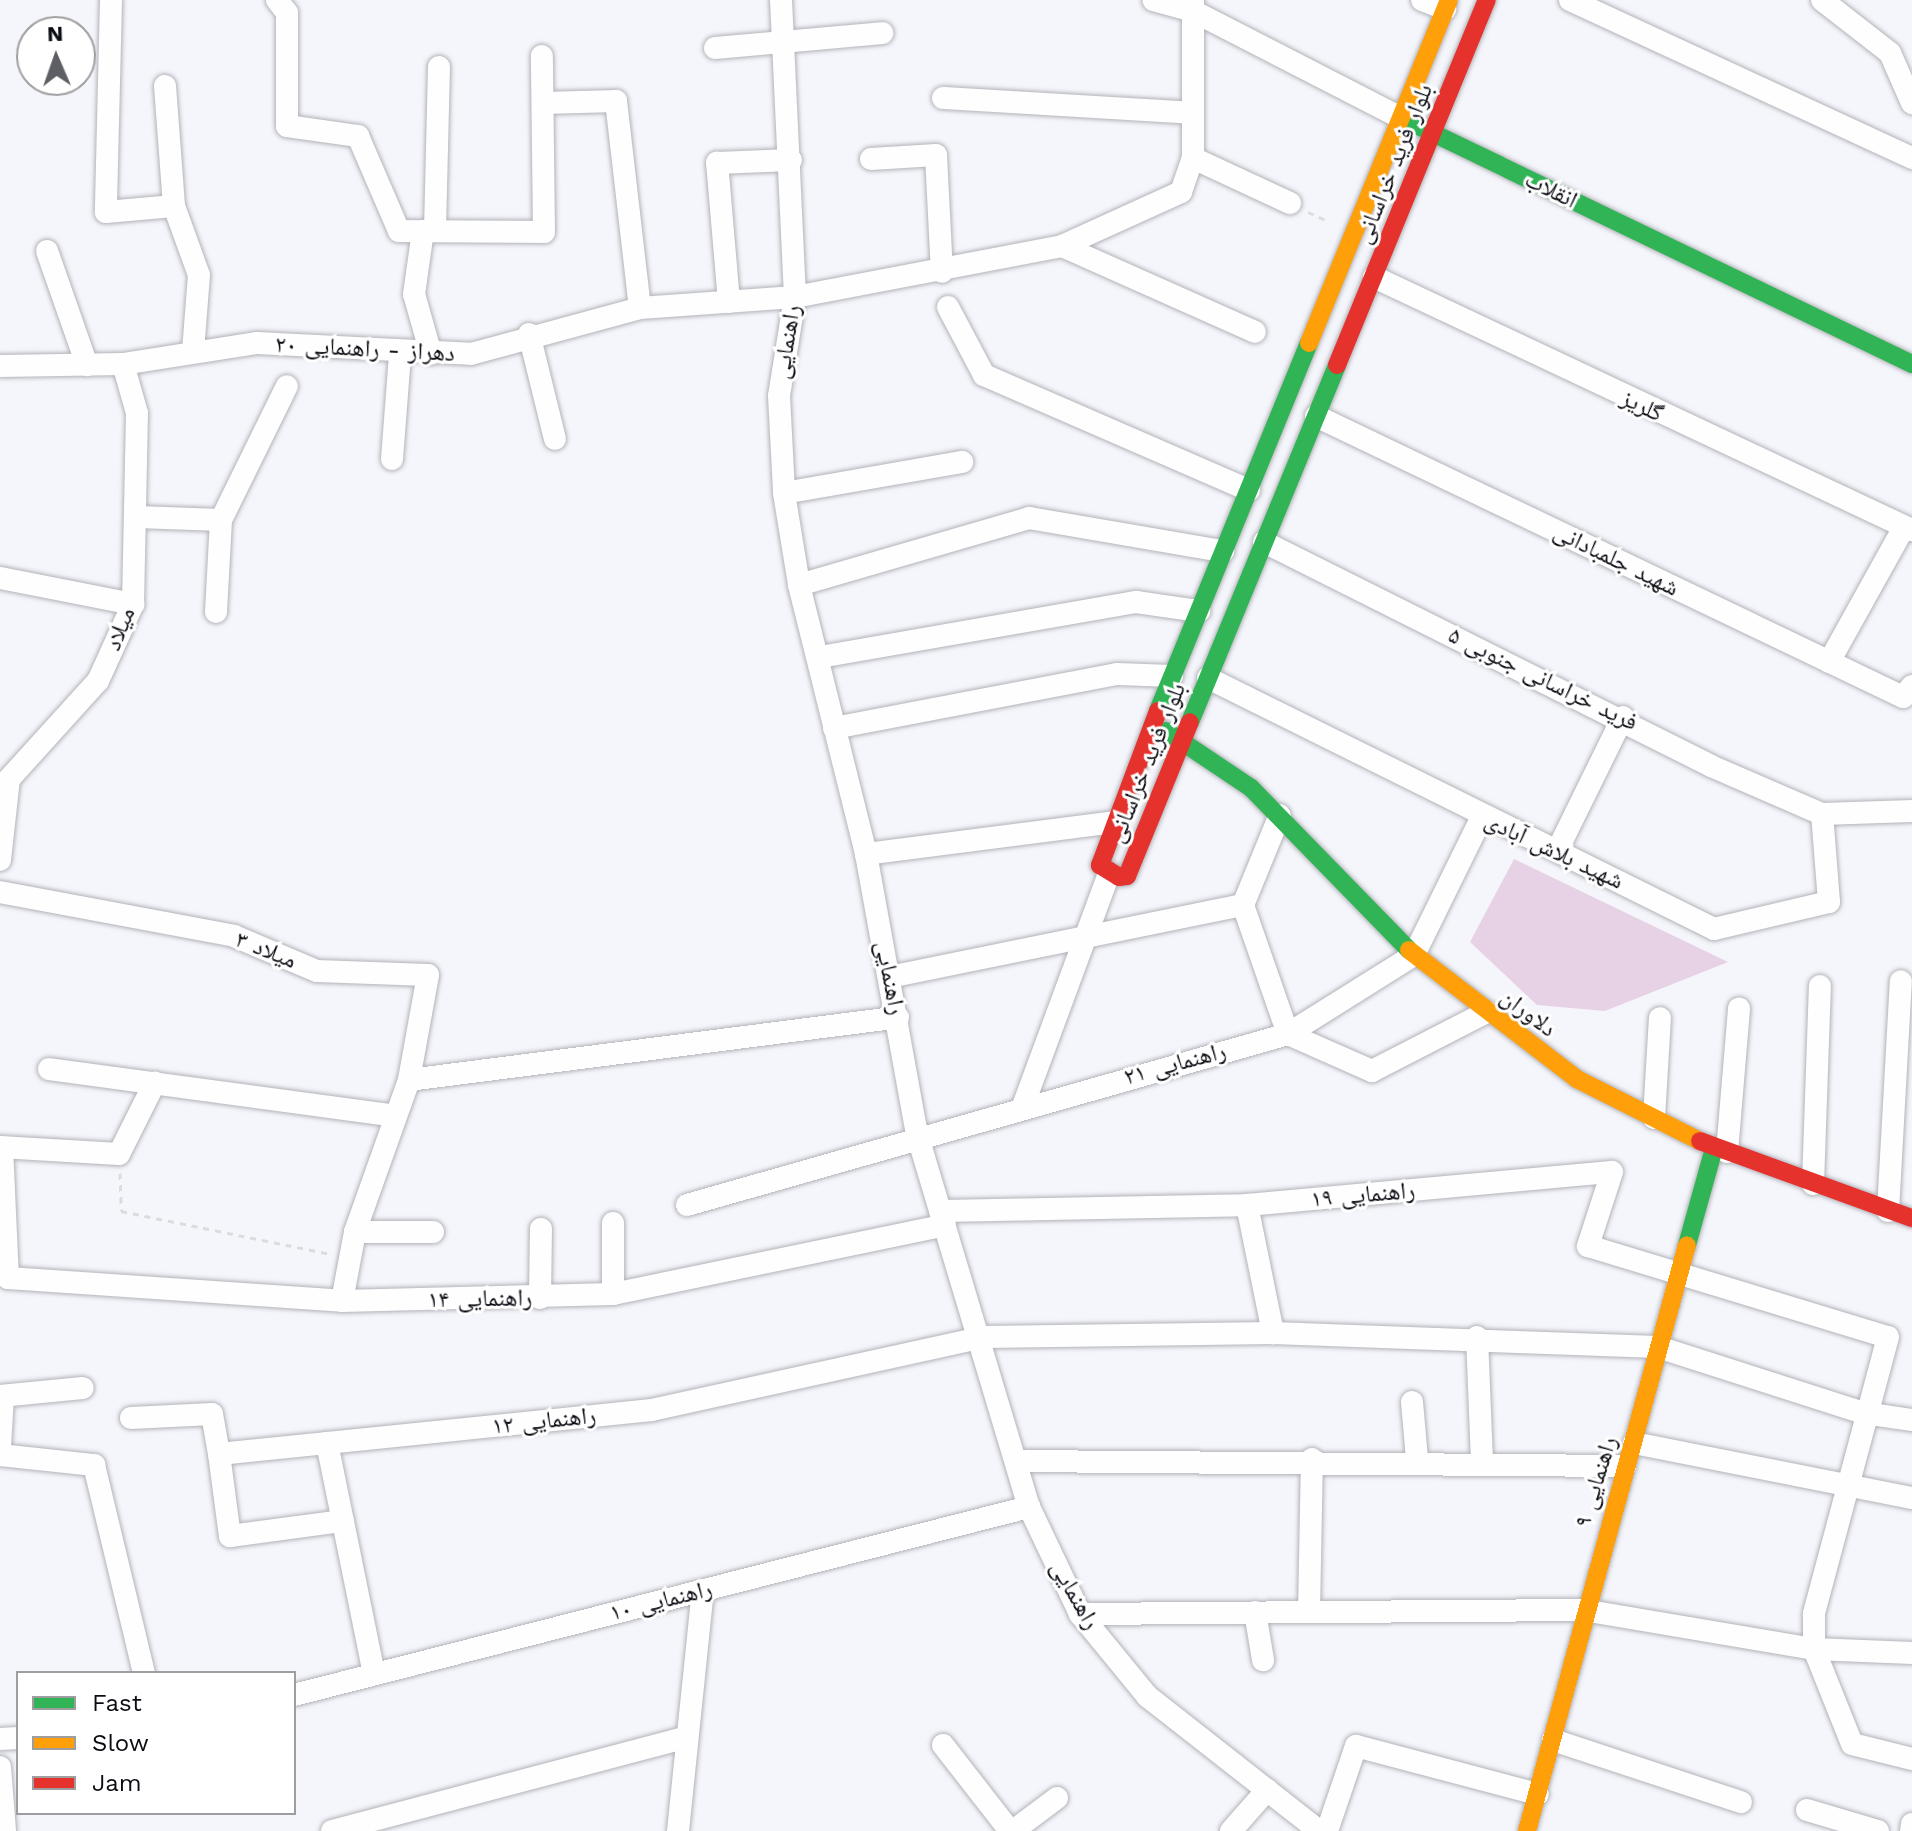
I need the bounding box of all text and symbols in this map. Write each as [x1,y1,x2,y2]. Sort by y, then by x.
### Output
north arrow [16,16,96,96]
text: N [47,21,64,46]
street label: بلوار فرید خراسانی [1349,80,1439,248]
street label: انقلاب [1520,165,1582,215]
street label: راهنمایی [767,303,807,381]
street label: دهراز - راهنمایی ۲۰ [274,330,456,368]
street label: گلریز [1616,384,1668,428]
street label: شهید جلمبادانی [1549,517,1683,603]
street label: میلاد [98,603,142,655]
street label: فرید خراسانی جنوبی ۵ [1444,621,1642,737]
street label: بلوار فرید خراسانی [1102,679,1192,847]
street label: شهید بلاش آبادی [1480,806,1628,896]
street label: میلاد ۳ [231,925,301,975]
street label: راهنمایی [869,939,911,1017]
street label: دلاوران [1494,983,1562,1043]
street label: راهنمایی ۲۱ [1121,1037,1229,1091]
street label: راهنمایی ۱۹ [1310,1176,1416,1214]
street label: راهنمایی ۱۴ [427,1284,533,1314]
street label: راهنمایی ۱۲ [490,1401,598,1441]
street label: راهنمایی ۹ [1569,1433,1623,1531]
street label: راهنمایی [1044,1555,1106,1635]
street label: راهنمایی ۱۰ [607,1574,715,1628]
legend [16,1671,296,1815]
text: Fast [92,1689,142,1717]
text: Slow [92,1729,149,1757]
text: Jam [92,1769,142,1797]

